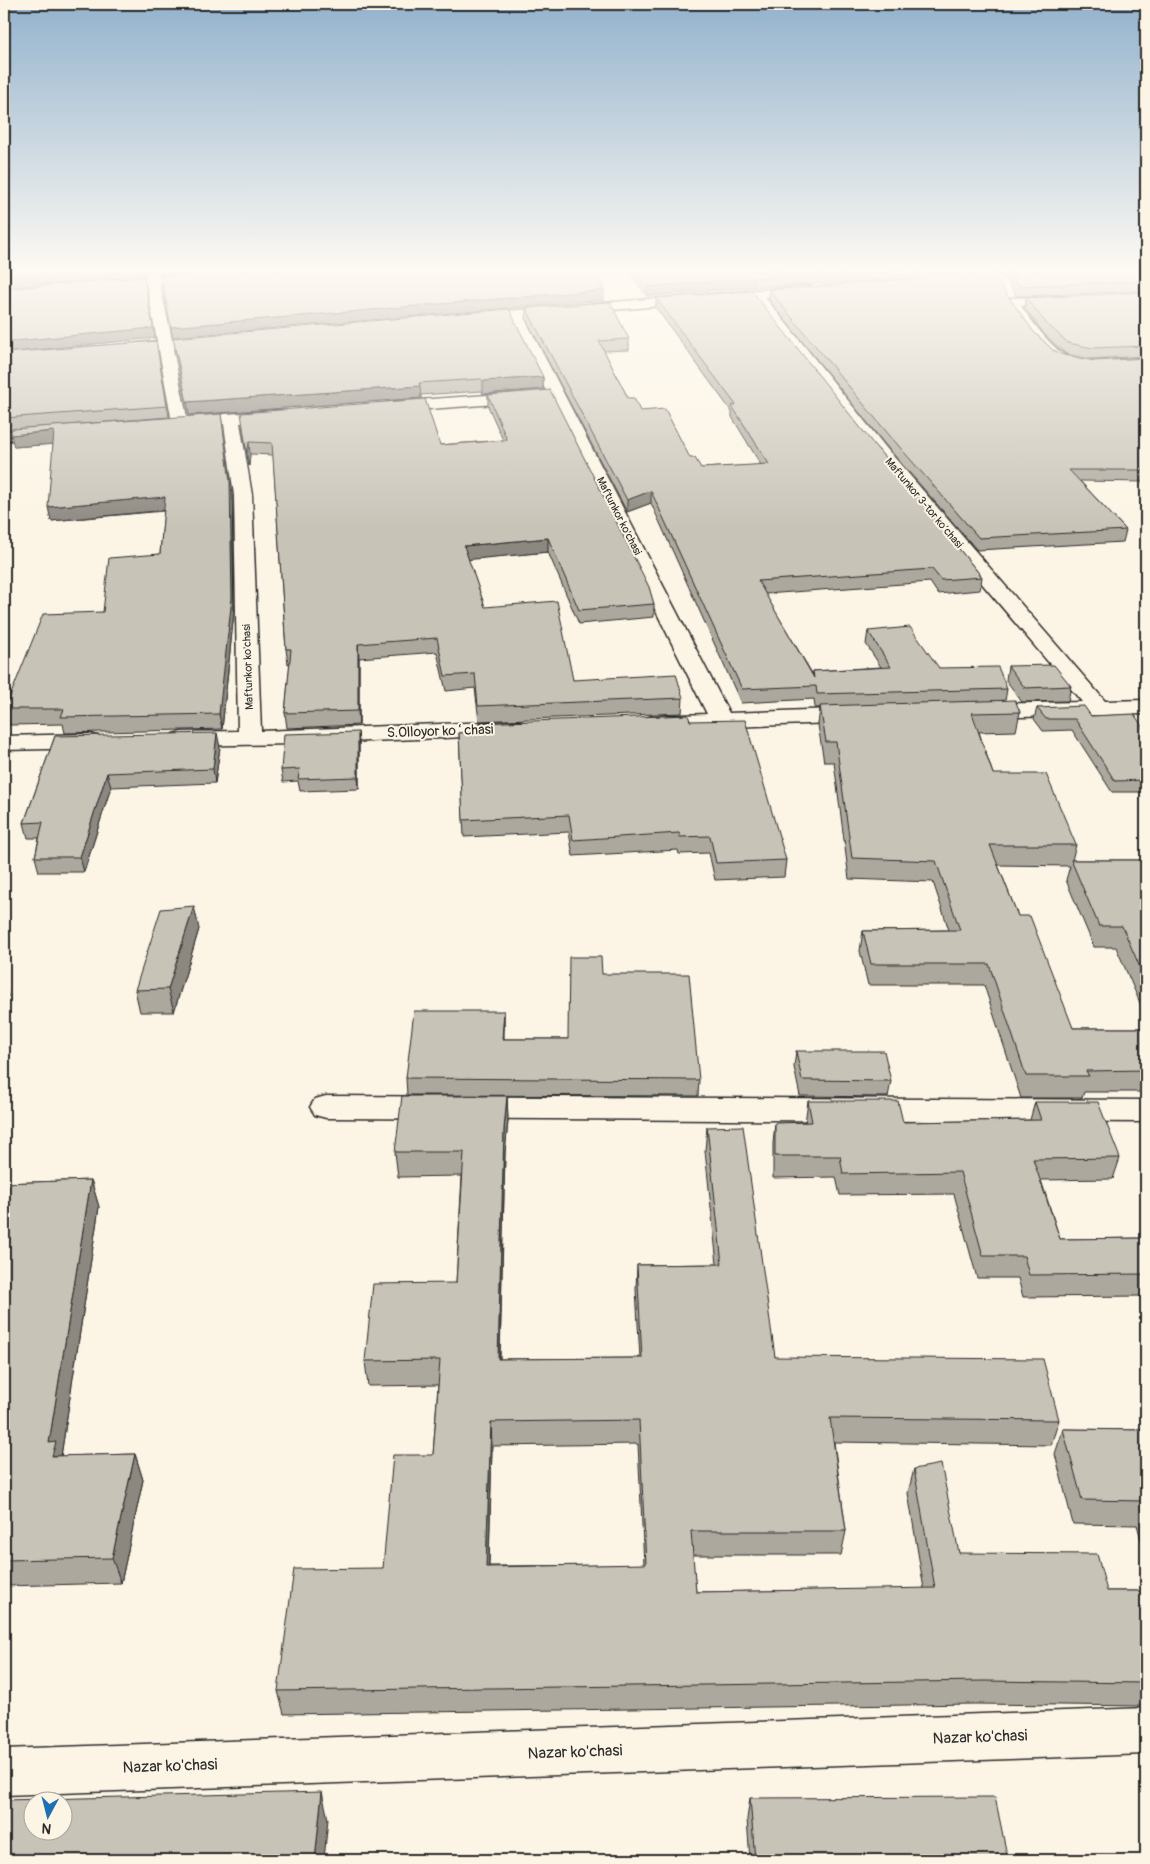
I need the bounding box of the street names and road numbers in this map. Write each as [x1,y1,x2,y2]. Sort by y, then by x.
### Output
street label: Maftunkor 3-tor koʼchasi [882,455,966,551]
street label: Maftunkor ko'chasi [594,475,644,557]
street label: Maftunkor ko'chasi [240,624,256,710]
street label: S.Olloyor koʻchasi [386,721,494,741]
street label: Nazar ko'chasi [932,1725,1028,1749]
street label: Nazar ko'chasi [527,1740,623,1764]
street label: Nazar ko'chasi [122,1754,218,1778]

